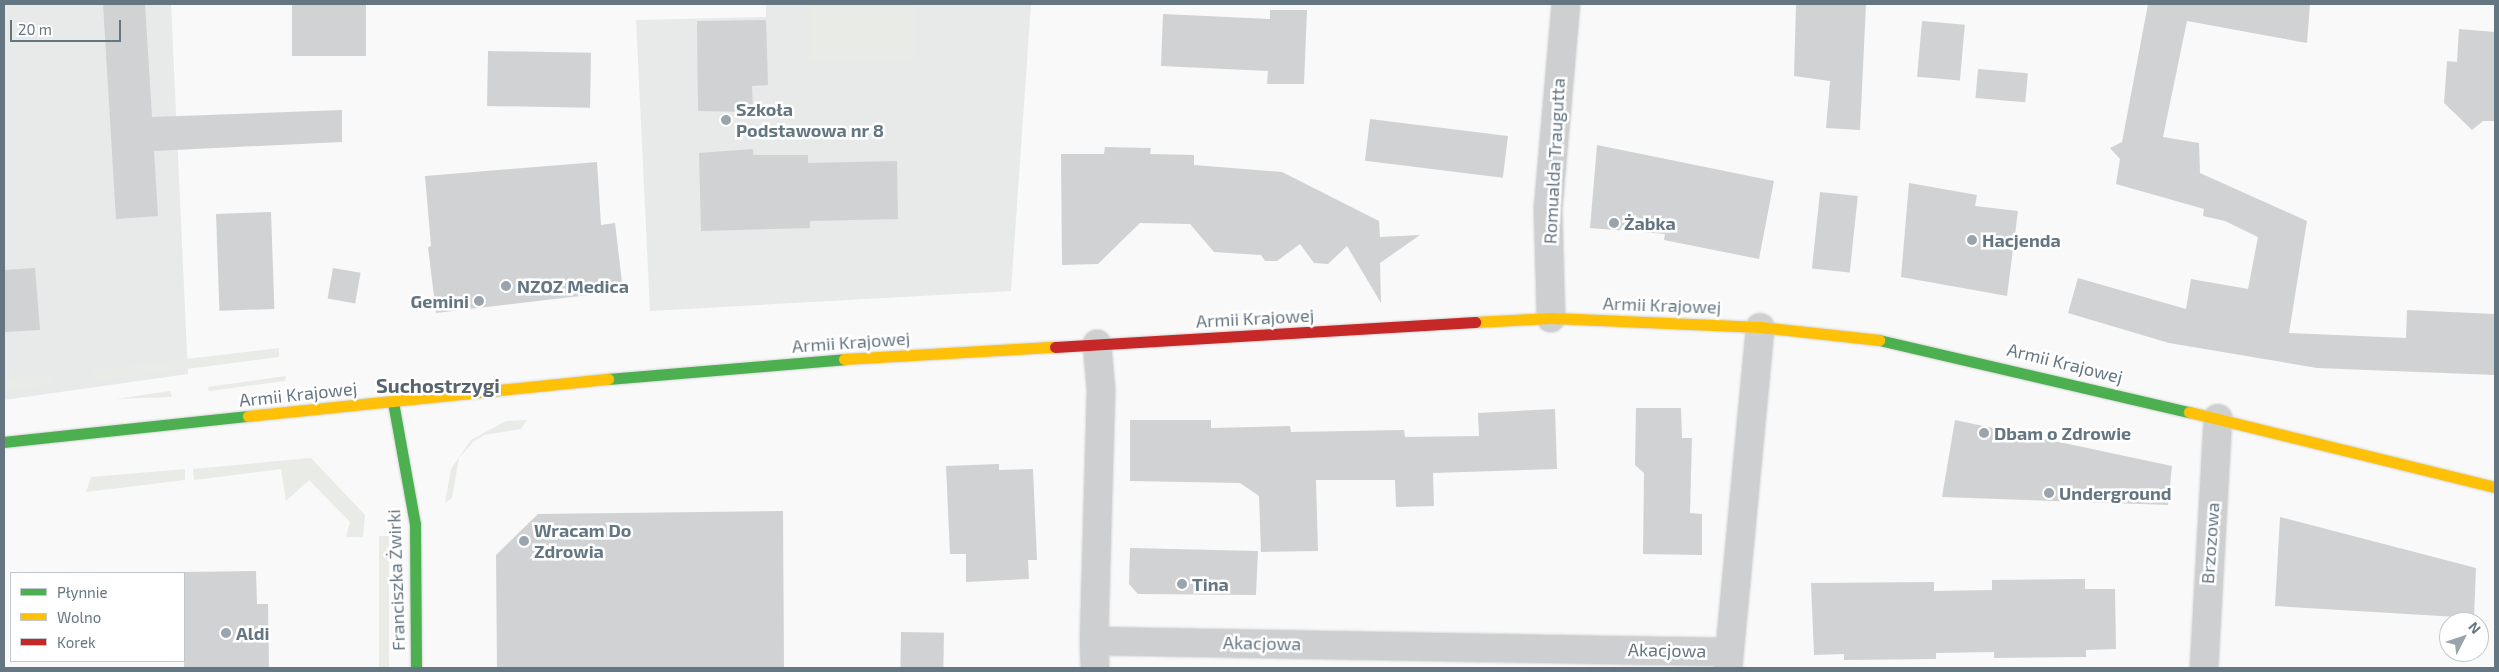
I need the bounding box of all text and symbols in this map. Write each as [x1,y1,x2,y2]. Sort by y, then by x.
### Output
scale bar [12,10,124,42]
text: 20 m [18,20,52,38]
street label: Romualda Traugutta [1539,77,1569,245]
place label: Szkoła Podstawowa nr 8 [736,99,884,142]
marker: Szkoła Podstawowa nr 8 [720,114,732,126]
place label: Żabka [1624,212,1676,234]
marker: Żabka [1608,217,1620,229]
place label: Hacjenda [1982,229,2061,251]
marker: Hacjenda [1966,234,1978,246]
place label: NZOZ Medica [517,275,629,297]
marker: NZOZ Medica [499,279,513,293]
place label: Gemini [411,290,469,312]
street label: Armii Krajowej [1602,292,1722,318]
marker: Gemini [473,295,485,307]
street label: Armii Krajowej [1195,304,1315,332]
street label: Armii Krajowej [791,327,911,357]
street label: Armii Krajowej [2005,338,2125,388]
district label: Suchostrzygi [376,373,500,397]
street label: Armii Krajowej [238,377,358,411]
place label: Dbam o Zdrowie [1994,422,2131,444]
marker: Dbam o Zdrowie [1978,427,1990,439]
place label: Underground [2059,482,2172,504]
marker: Underground [2043,487,2055,499]
street label: Brzozowa [2196,501,2224,585]
street label: Franciszka Żwirki [383,509,409,651]
place label: Wracam Do Zdrowia [534,520,631,562]
marker: Wracam Do Zdrowia [518,535,530,547]
legend [10,572,185,662]
place label: Tina [1192,573,1229,595]
marker: Tina [1176,578,1188,590]
text: Płynnie [57,583,108,601]
text: Wolno [57,608,101,626]
north arrow [2439,612,2489,662]
text: N [2465,618,2485,637]
place label: Aldi [236,622,269,644]
marker: Aldi [220,627,232,639]
street label: Akacjowa [1223,632,1301,654]
text: Korek [57,633,96,651]
street label: Akacjowa [1628,639,1706,661]

